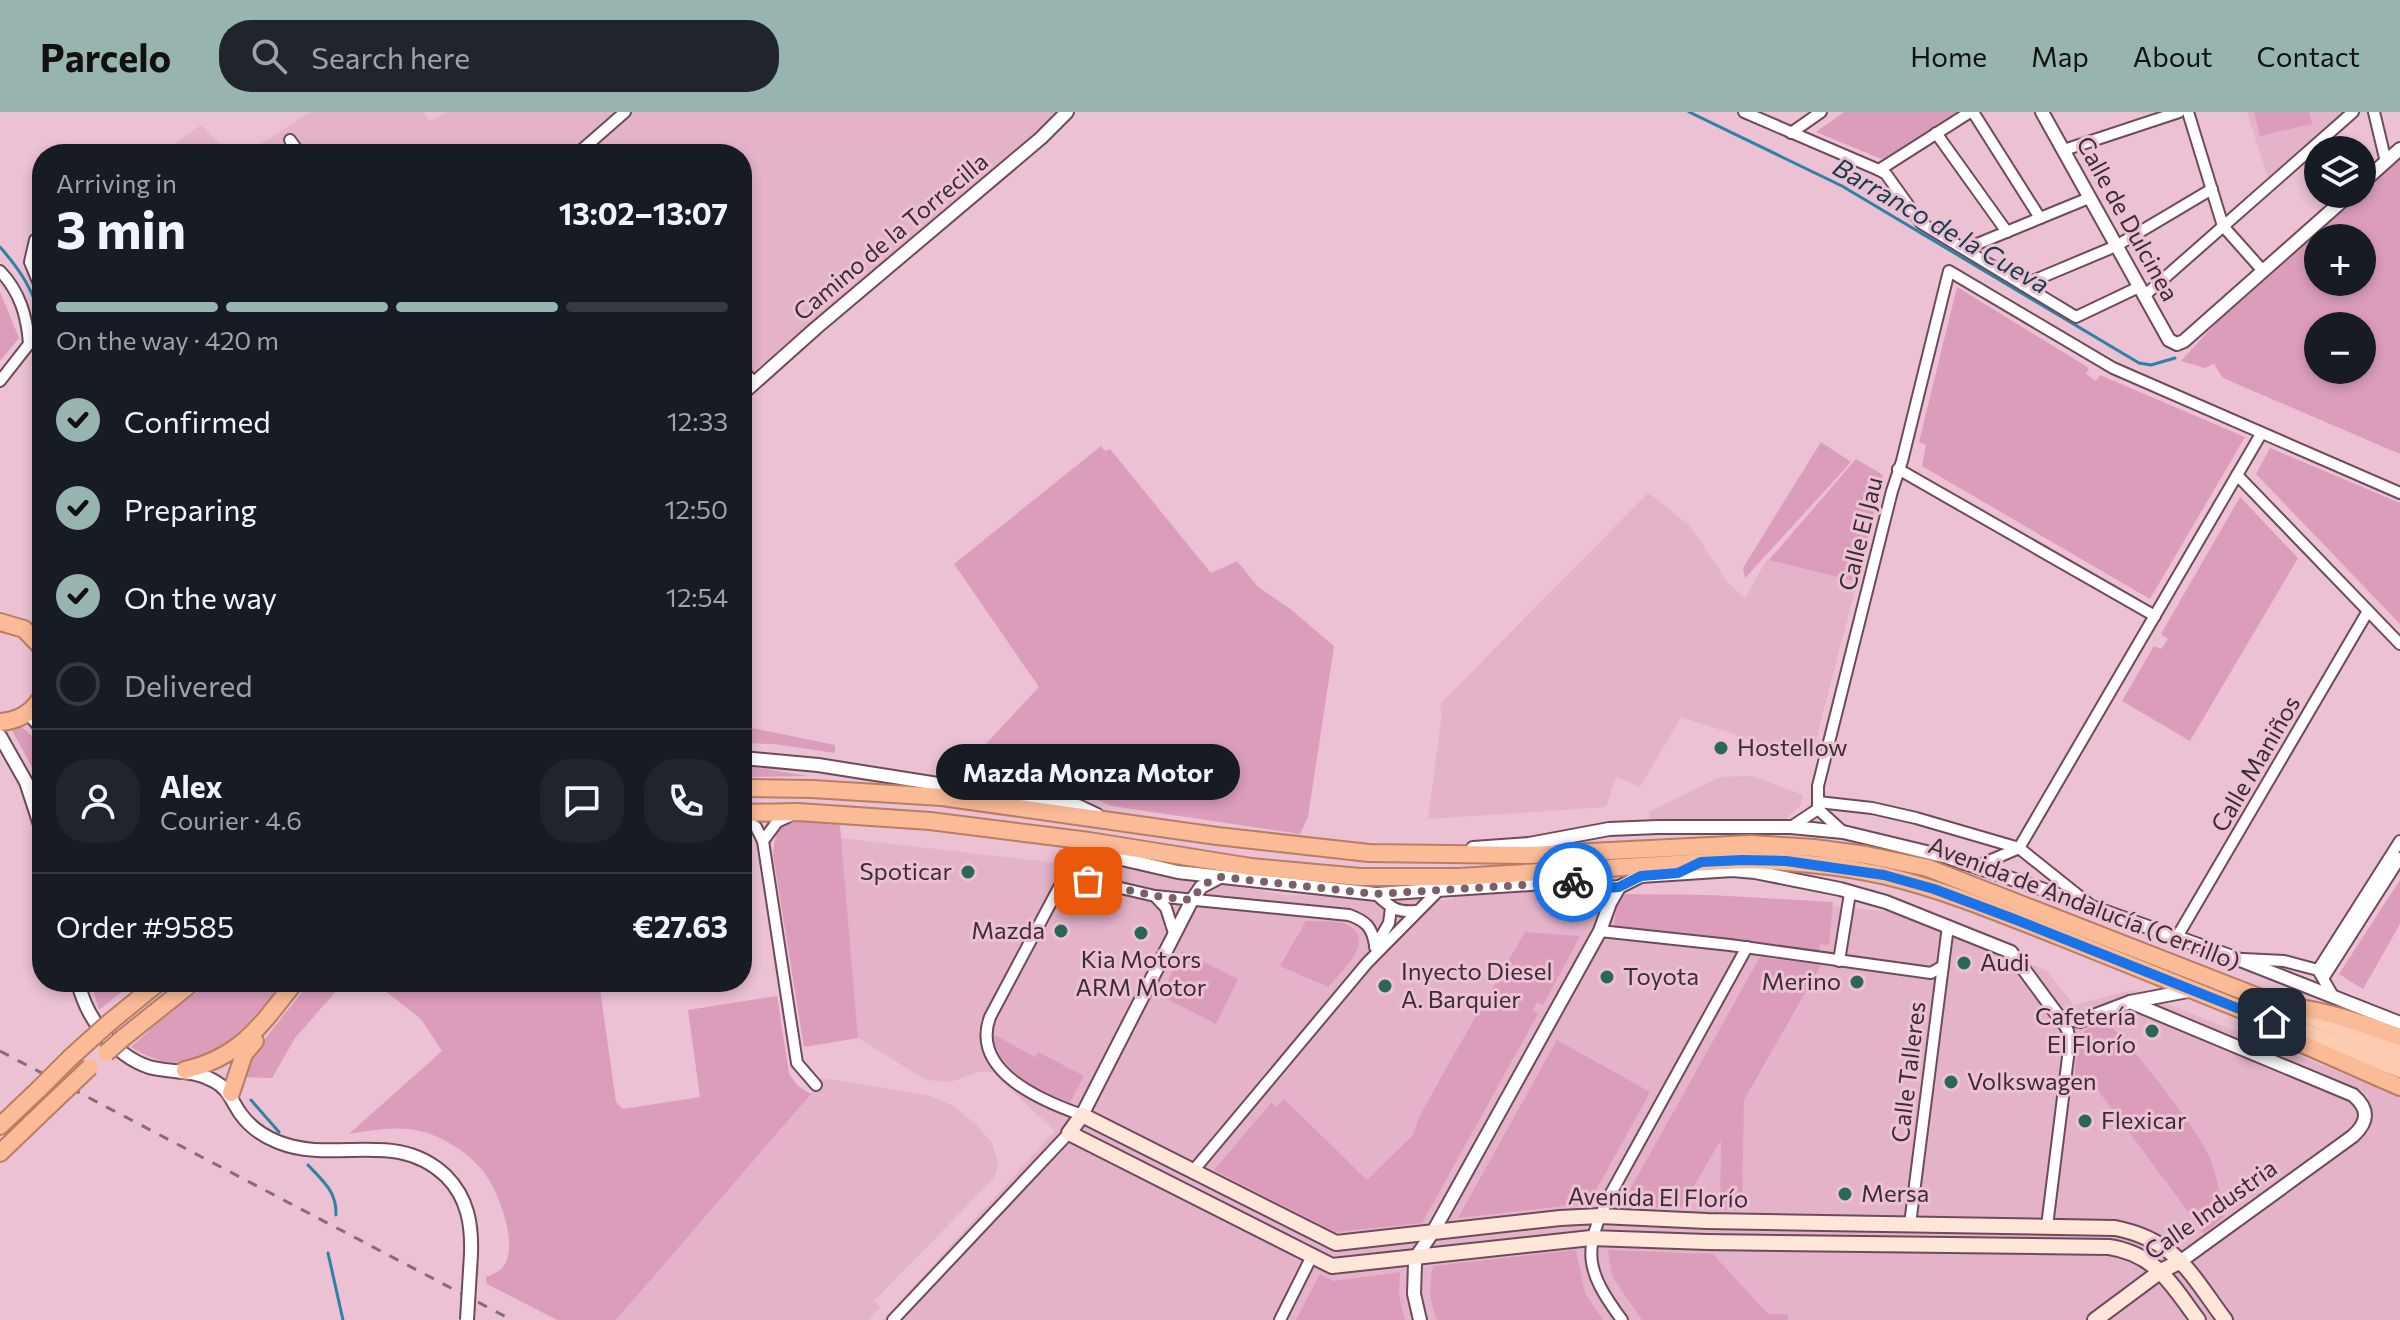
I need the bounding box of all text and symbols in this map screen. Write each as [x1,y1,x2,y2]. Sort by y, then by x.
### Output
search box [219,20,779,92]
text: Parcelo [40,33,171,80]
icon: search [247,34,291,78]
text: Search here [311,38,470,75]
text: Home [1910,39,1987,73]
text: Map [2031,39,2089,73]
text: About [2133,39,2213,73]
text: Contact [2257,39,2360,73]
street label: Calle de Dulcinea [2071,131,2186,306]
map controls [2304,136,2376,384]
button: layers [2304,136,2376,208]
street label: Camino de la Torrecilla [787,146,993,326]
water label: Barranco de la Cueva [1828,150,2055,299]
text: Arriving in [56,167,177,198]
text: 13:02–13:07 [559,194,728,231]
text: 3 min [56,196,186,260]
button: + [2304,224,2376,296]
button: − [2304,312,2376,384]
text: On the way · 420 m [56,324,279,355]
icon: check [56,398,100,442]
text: Confirmed [124,402,271,439]
text: 12:33 [667,405,728,436]
street label: Calle El Jau [1831,474,1888,594]
icon: check [56,486,100,530]
text: Preparing [124,490,257,527]
text: 12:50 [664,493,728,524]
icon: check [56,574,100,618]
text: On the way [124,578,277,615]
text: 12:54 [666,581,728,612]
text: Delivered [124,666,253,703]
street label: Calle Maniños [2204,690,2305,837]
place label: Hostellow [1737,732,1848,761]
marker: Hostellow [1712,739,1730,757]
callout: Mazda Monza Motor [936,745,1240,801]
text: Mazda Monza Motor [963,756,1213,787]
button: person [56,759,140,843]
button: chat [540,759,624,843]
button: phone [644,759,728,843]
text: Alex [160,767,223,804]
text: Courier · 4.6 [160,804,302,835]
street label: Avenida de Andalucía (Cerrillo) [1925,830,2244,976]
courier [1533,842,1613,922]
pin [1054,847,1122,915]
place label: Spoticar [860,856,952,885]
icon: bag [1066,859,1110,903]
icon: bike [1551,860,1595,904]
marker: Spoticar [959,863,977,881]
text: Order #9585 [56,907,234,944]
text: €27.63 [633,907,728,944]
place label: Mazda [971,915,1045,944]
marker: Mazda [1052,922,1070,940]
marker: Kia Motors ARM Motor [1132,924,1150,942]
place label: Kia Motors ARM Motor [1076,944,1207,1001]
place label: Audi [1980,947,2030,976]
marker: Audi [1955,954,1973,972]
place label: Inyecto Diesel A. Barquier [1401,956,1553,1013]
place label: Toyota [1623,961,1699,990]
place label: Merino [1762,966,1841,995]
marker: Toyota [1598,968,1616,986]
marker: Merino [1848,973,1866,991]
marker: Inyecto Diesel A. Barquier [1376,977,1394,995]
pin [2238,988,2306,1056]
street label: Calle Talleres [1884,1000,1931,1144]
icon: home [2250,1000,2294,1044]
place label: Cafetería El Florío [2035,1001,2136,1058]
marker: Cafetería El Florío [2143,1022,2161,1040]
place label: Volkswagen [1967,1066,2097,1095]
marker: Volkswagen [1942,1073,1960,1091]
place label: Flexicar [2101,1105,2187,1134]
marker: Flexicar [2076,1112,2094,1130]
street label: Calle Industria [2138,1152,2282,1265]
place label: Mersa [1861,1178,1929,1207]
street label: Avenida El Florío [1568,1180,1748,1213]
marker: Mersa [1836,1185,1854,1203]

